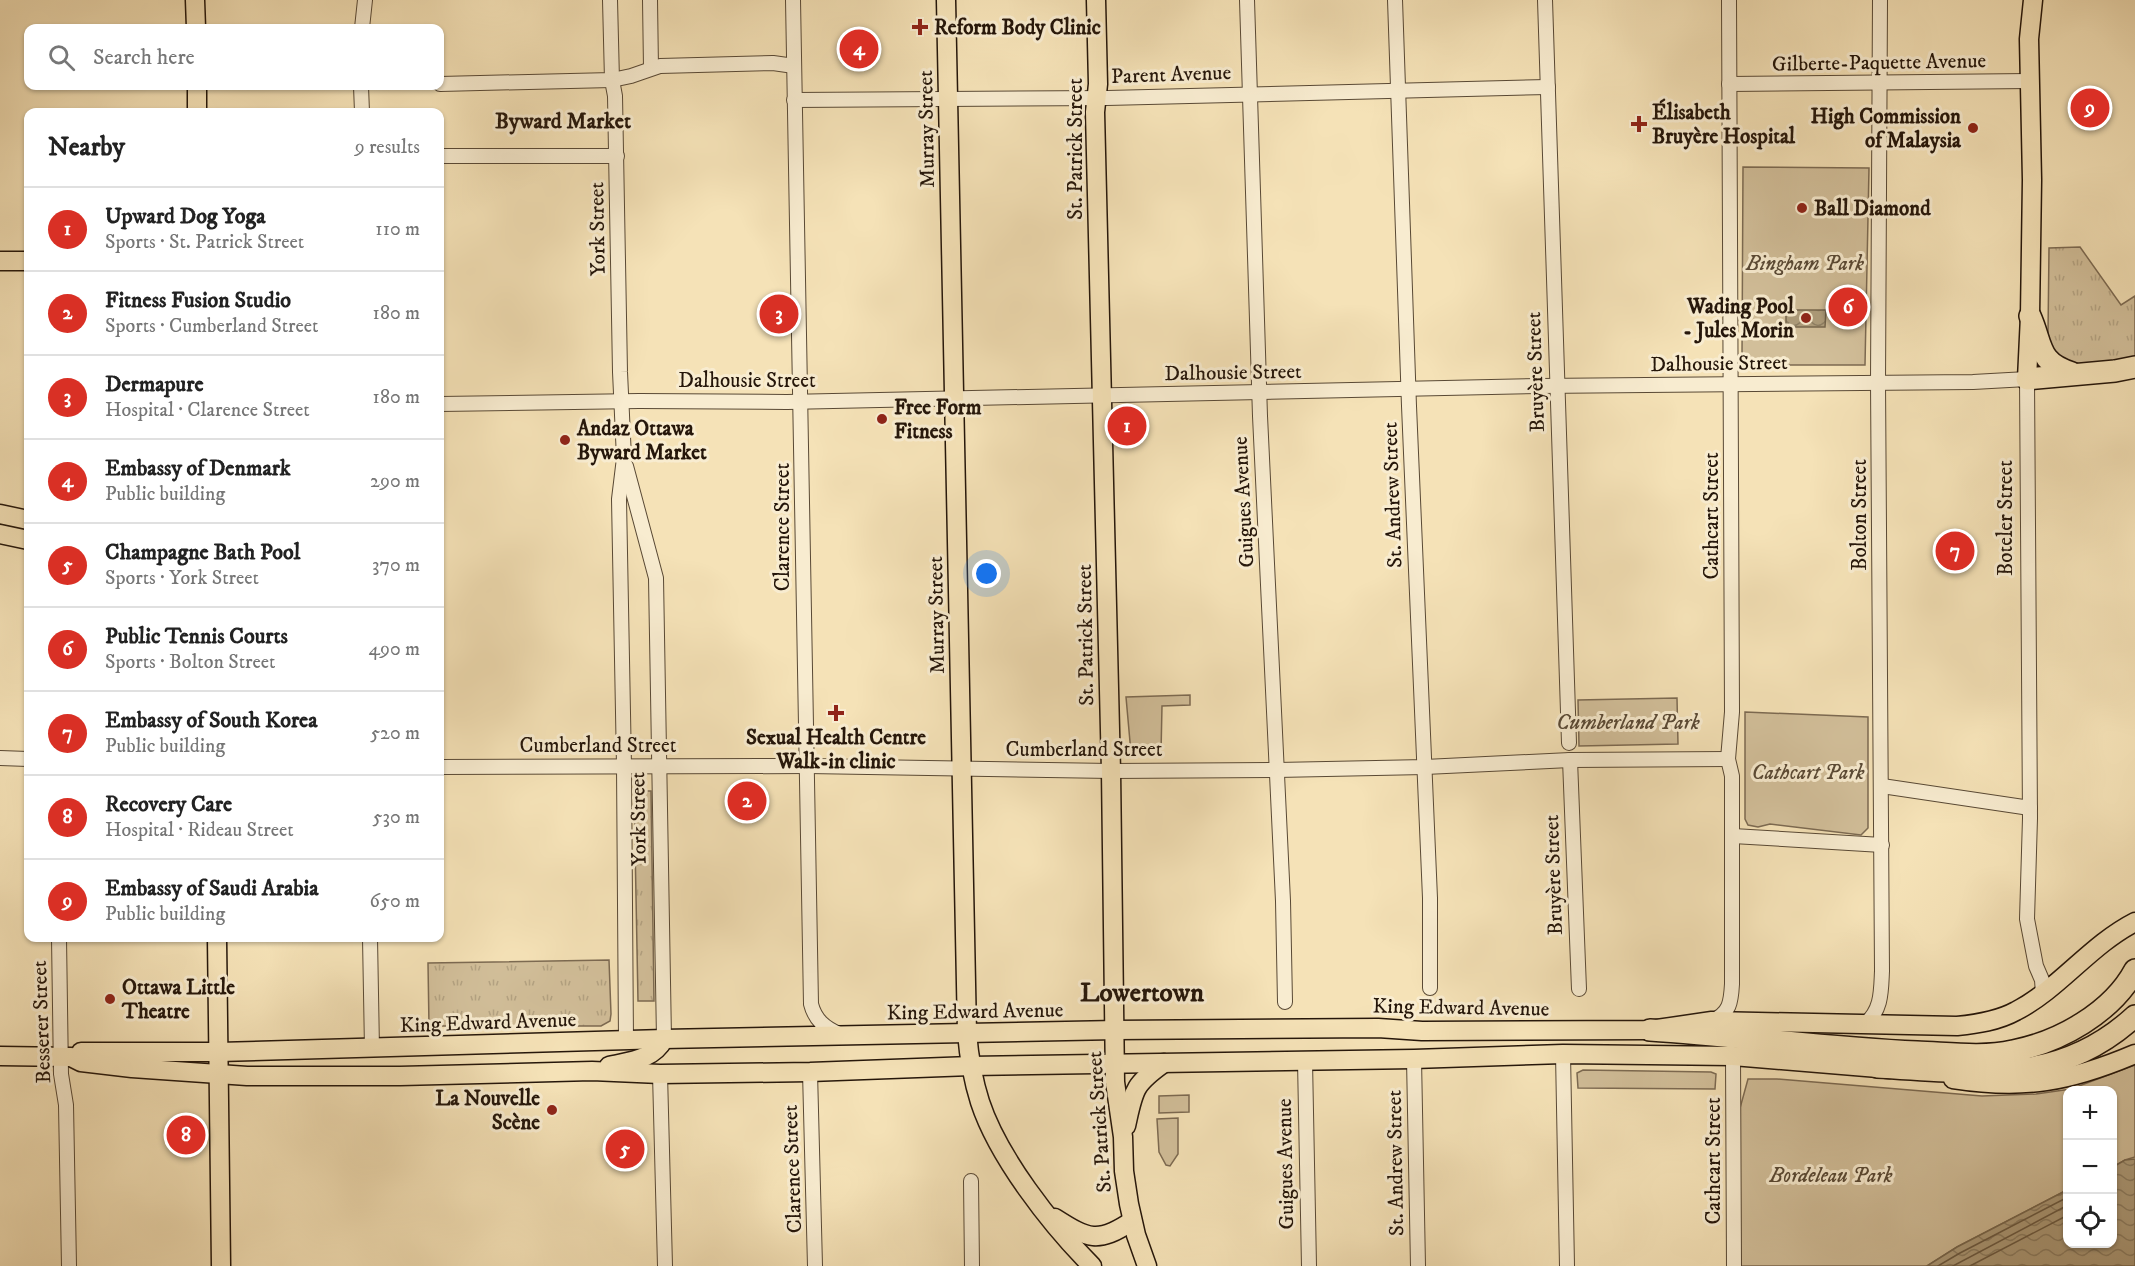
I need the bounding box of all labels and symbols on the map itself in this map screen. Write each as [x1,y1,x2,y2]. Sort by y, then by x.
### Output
place label: Reform Body Clinic [934,15,1101,41]
marker: Reform Body Clinic [911,18,929,36]
pin: 4 [840,26,878,72]
street label: Gilberte-Paquette Avenue [1772,48,1987,78]
street label: Parent Avenue [1110,60,1232,90]
street label: Murray Street [913,70,941,188]
street label: St. Patrick Street [1063,78,1089,220]
pin: 9 [2070,86,2110,130]
place label: Élisabeth Bruyère Hospital [1652,98,1796,150]
place label: High Commission of Malaysia [1810,104,1962,154]
district label: Byward Market [495,108,631,135]
marker: Élisabeth Bruyère Hospital [1630,115,1648,133]
marker: High Commission of Malaysia [1966,121,1980,135]
street label: York Street [584,181,612,276]
place label: Ball Diamond [1814,196,1931,222]
marker: Ball Diamond [1795,201,1809,215]
park label: Bingham Park [1745,251,1864,277]
pin: 6 [1828,284,1868,330]
pin: 3 [760,292,798,336]
place label: Wading Pool - Jules Morin [1683,294,1795,344]
street label: Bruyère Street [1521,311,1551,433]
marker: Wading Pool - Jules Morin [1799,311,1813,325]
street label: Dalhousie Street [1650,350,1788,378]
street label: Dalhousie Street [1164,359,1302,387]
street label: Dalhousie Street [678,368,816,394]
place label: Free Form Fitness [894,395,982,445]
pin: 1 [1108,404,1146,448]
marker: Free Form Fitness [875,412,889,426]
place label: Andaz Ottawa Byward Market [576,416,707,466]
street label: St. Andrew Street [1377,421,1409,568]
marker: Andaz Ottawa Byward Market [558,433,572,447]
street label: Guigues Avenue [1228,435,1260,568]
street label: Cathcart Street [1699,452,1725,580]
street label: Bolton Street [1847,459,1873,571]
street label: Boteler Street [1993,460,2019,576]
street label: Clarence Street [770,462,796,591]
pin: 7 [1936,528,1974,574]
street label: Murray Street [923,556,951,674]
your location [972,559,1001,588]
street label: St. Patrick Street [1072,564,1100,706]
marker: Sexual Health Centre Walk-in clinic [827,704,845,722]
park label: Cumberland Park [1556,710,1700,736]
place label: Sexual Health Centre Walk-in clinic [746,725,926,775]
street label: Cumberland Street [520,733,677,759]
street label: Cumberland Street [1006,737,1163,763]
park label: Cathcart Park [1751,760,1865,786]
street label: York Street [625,771,653,866]
pin: 2 [728,778,766,824]
street label: Bruyère Street [1539,814,1569,936]
street label: Besserer Street [27,960,57,1084]
place label: Ottawa Little Theatre [121,975,235,1025]
district label: Lowertown [1080,976,1205,1010]
marker: Ottawa Little Theatre [103,992,117,1006]
street label: King Edward Avenue [1372,993,1550,1023]
street label: King Edward Avenue [886,997,1064,1027]
street label: King Edward Avenue [399,1007,577,1039]
street label: St. Patrick Street [1082,1050,1118,1194]
place label: La Nouvelle Scène [435,1086,540,1136]
street label: St. Andrew Street [1382,1089,1410,1236]
street label: Cathcart Street [1701,1097,1727,1225]
street label: Guigues Avenue [1272,1098,1300,1230]
marker: La Nouvelle Scène [545,1103,559,1117]
street label: Clarence Street [778,1104,808,1234]
pin: 8 [166,1112,206,1158]
pin: 5 [606,1126,644,1172]
park label: Bordeleau Park [1769,1163,1893,1189]

